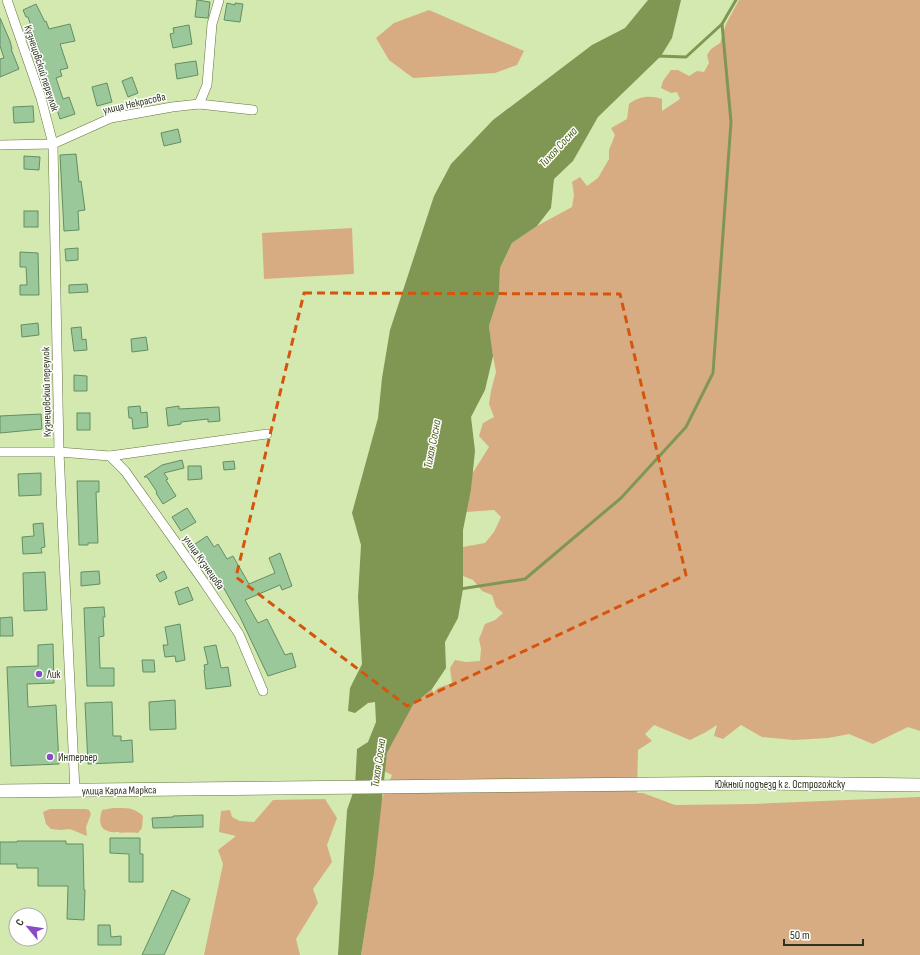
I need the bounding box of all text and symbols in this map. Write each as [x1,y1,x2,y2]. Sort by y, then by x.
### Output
street label: Кузнецовский переулок [21,23,62,114]
street label: улица Некрасова [102,90,167,117]
water label: Тихая Сосна [536,124,581,170]
street label: Кузнецовский переулок [39,346,54,437]
water label: Тихая Сосна [420,418,445,470]
street label: улица Кузнецова [180,533,227,592]
place label: Лик [46,668,61,681]
marker: Лик [34,669,44,679]
water label: Тихая Сосна [368,737,389,789]
place label: Интерьер [58,751,97,764]
marker: Интерьер [45,752,55,762]
street label: Южный подъезд к г. Острогожску [715,778,846,791]
street label: улица Карла Маркса [81,783,157,798]
north arrow [8,907,48,947]
text: С [13,916,27,928]
scale bar [784,921,863,947]
text: 50 m [790,928,810,943]

